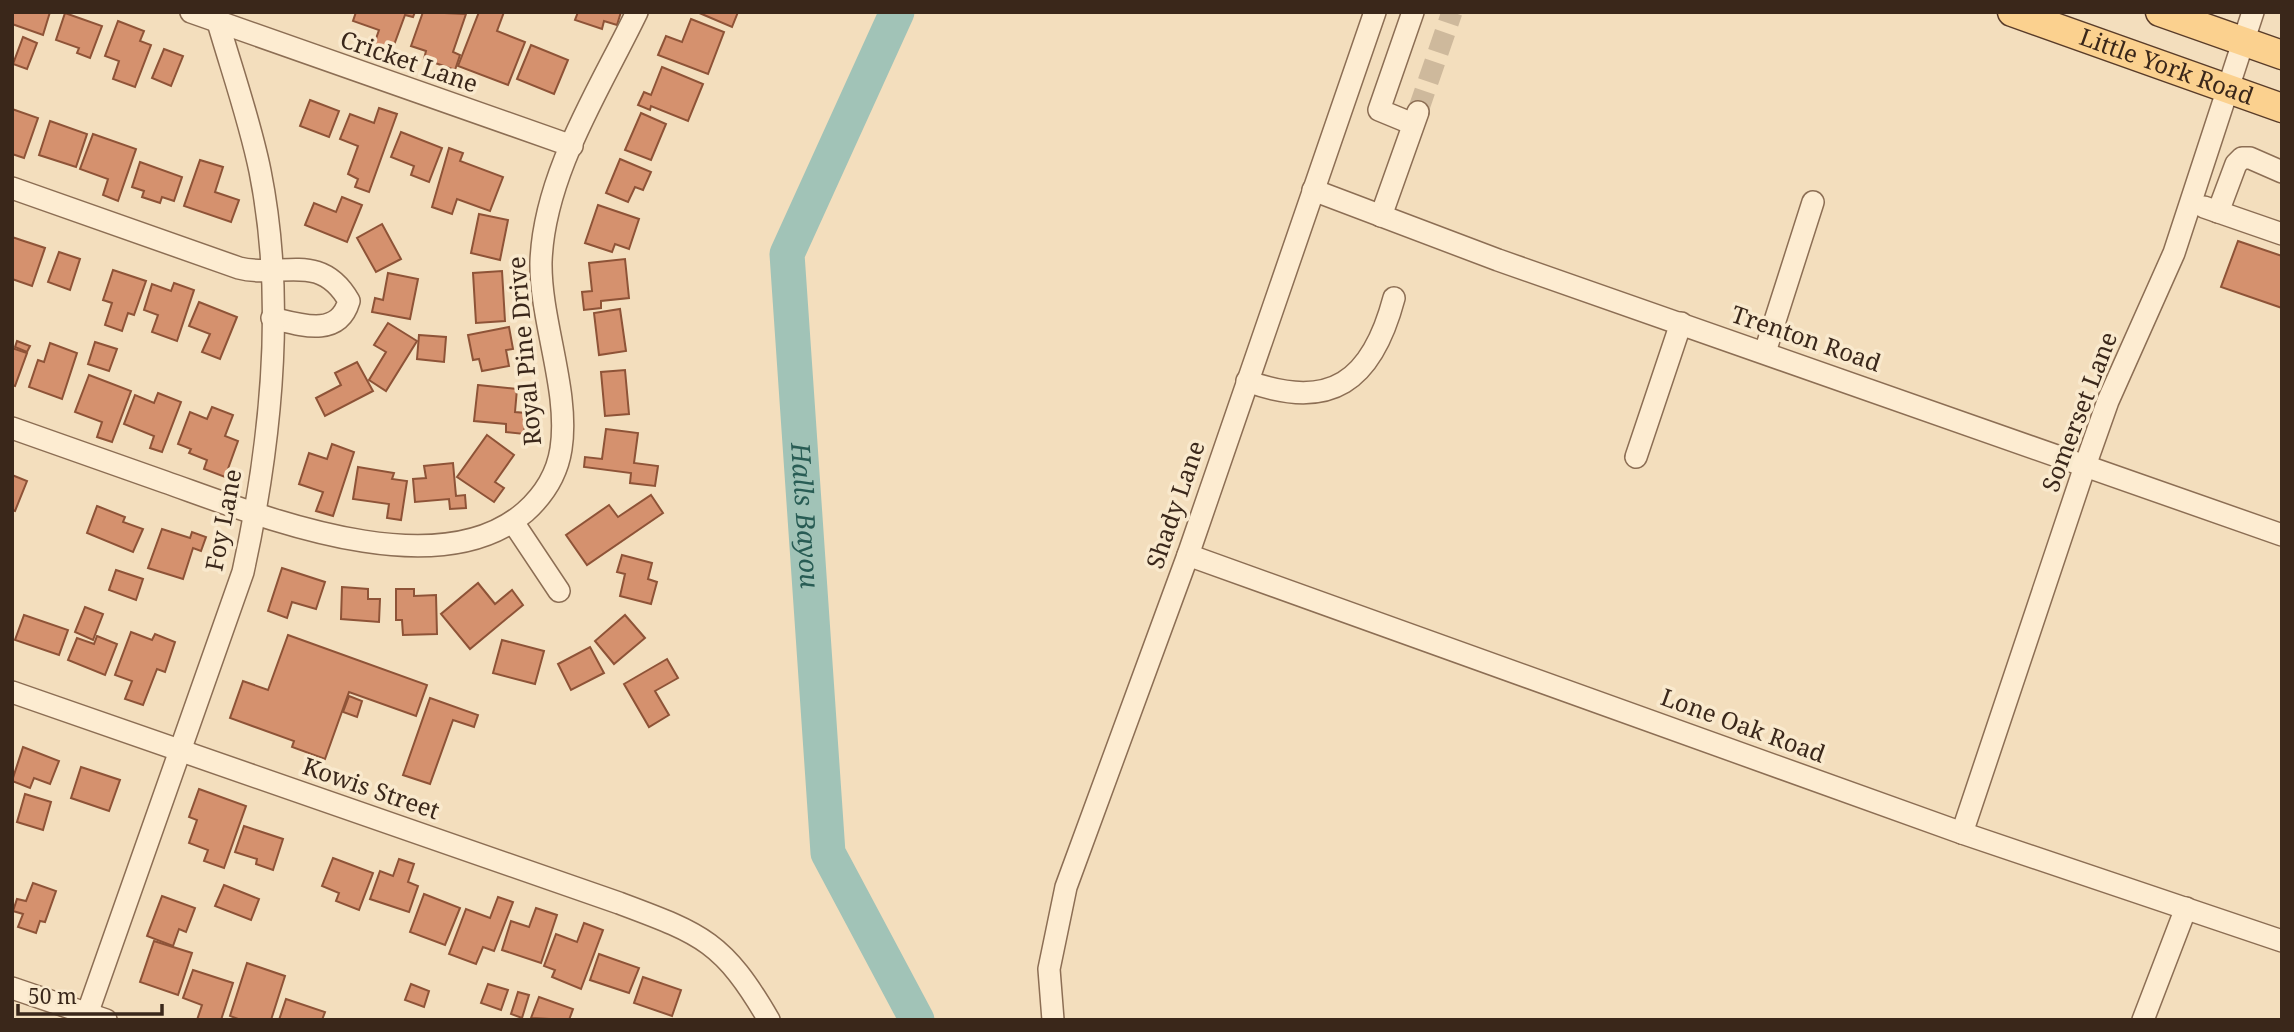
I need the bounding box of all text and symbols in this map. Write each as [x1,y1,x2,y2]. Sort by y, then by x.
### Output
street label: Little York Road [2075,19,2259,112]
street label: Cricket Lane [336,22,483,100]
street label: Royal Pine Drive [499,255,548,447]
street label: Trenton Road [1727,297,1886,379]
street label: Somerset Lane [2033,327,2124,496]
street label: Shady Lane [1137,436,1212,573]
water label: Halls Bayou [783,440,829,590]
street label: Foy Lane [196,466,249,573]
street label: Lone Oak Road [1657,680,1831,770]
street label: Kowis Street [299,749,444,826]
scale bar [18,972,161,1016]
text: 50 m [28,982,77,1010]

